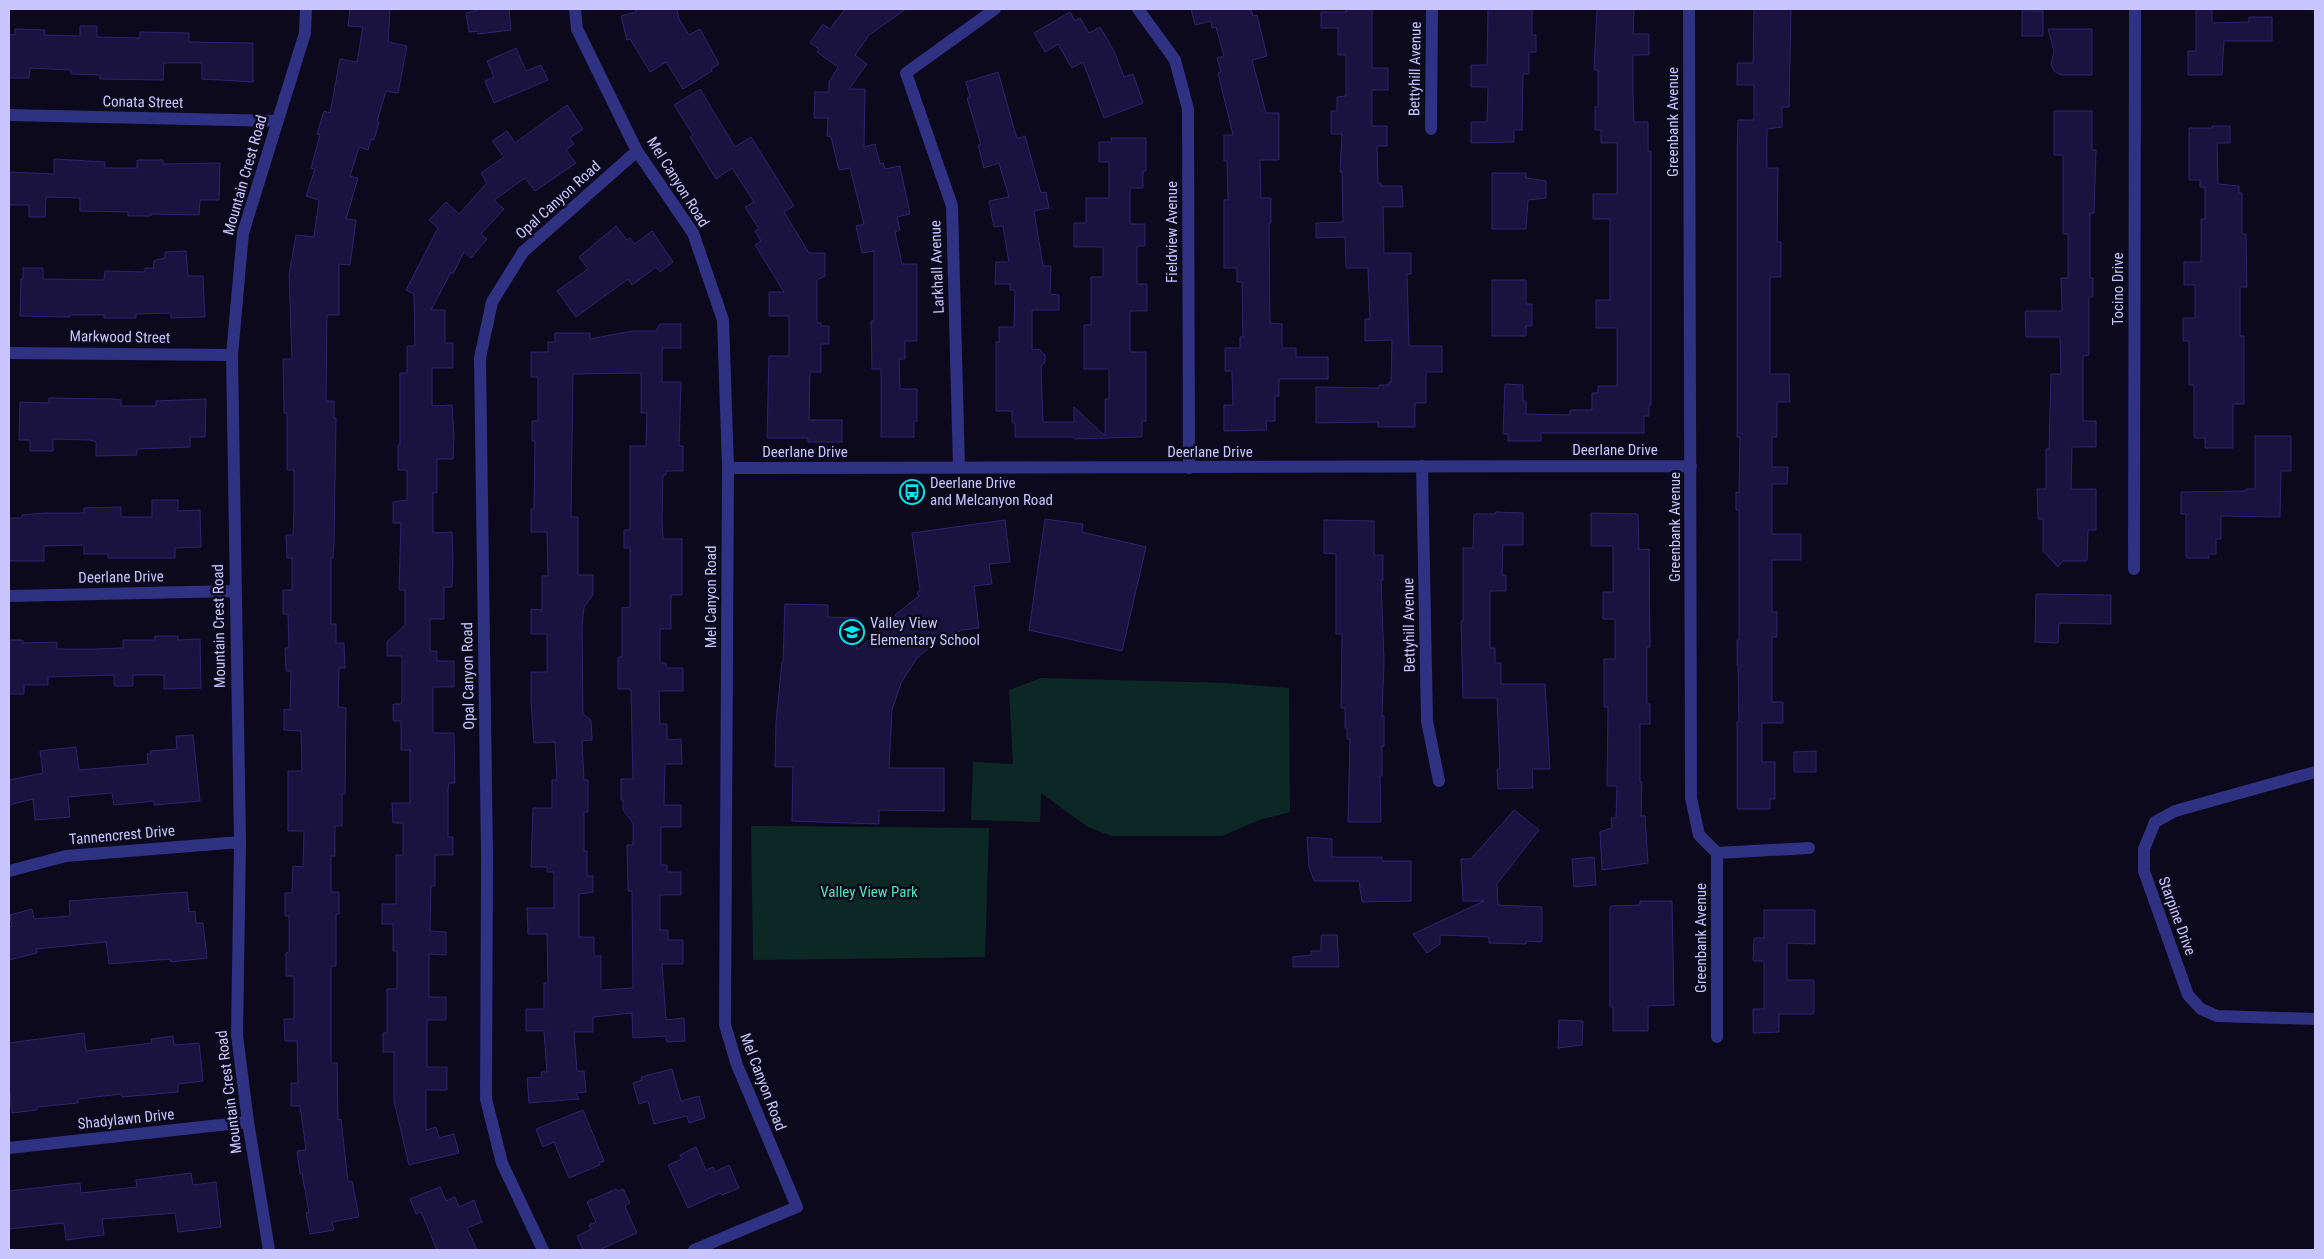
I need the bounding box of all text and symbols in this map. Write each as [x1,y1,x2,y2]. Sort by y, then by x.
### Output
street label: Bettyhill Avenue [1405,22,1425,116]
street label: Greenbank Avenue [1664,67,1682,177]
street label: Conata Street [102,92,184,112]
street label: Mountain Crest Road [219,113,271,237]
street label: Mel Canyon Road [643,134,713,230]
street label: Opal Canyon Road [512,157,604,243]
street label: Fieldview Avenue [1163,181,1181,283]
street label: Larkhall Avenue [926,220,948,314]
street label: Tocino Drive [2109,252,2127,326]
street label: Markwood Street [70,327,170,347]
street label: Deerlane Drive [1572,441,1658,459]
street label: Deerlane Drive [762,443,848,461]
street label: Deerlane Drive [1167,443,1253,461]
street label: Greenbank Avenue [1666,472,1684,582]
place label: Deerlane Drive and Melcanyon Road [930,474,1053,509]
bus stop icon: Deerlane Drive and Melcanyon Road [899,479,925,505]
street label: Mel Canyon Road [702,546,720,648]
street label: Mountain Crest Road [209,564,229,688]
street label: Deerlane Drive [78,567,164,587]
street label: Bettyhill Avenue [1399,578,1419,672]
place label: Valley View Elementary School [870,614,980,649]
school or university icon: Valley View Elementary School [839,619,865,645]
street label: Opal Canyon Road [458,622,478,730]
street label: Tannencrest Drive [68,821,176,849]
street label: Starpine Drive [2154,874,2200,958]
park label: Valley View Park [820,883,918,901]
street label: Greenbank Avenue [1692,883,1710,993]
street label: Mountain Crest Road [213,1029,245,1155]
street label: Mel Canyon Road [736,1031,790,1133]
street label: Shadylawn Drive [77,1105,175,1133]

